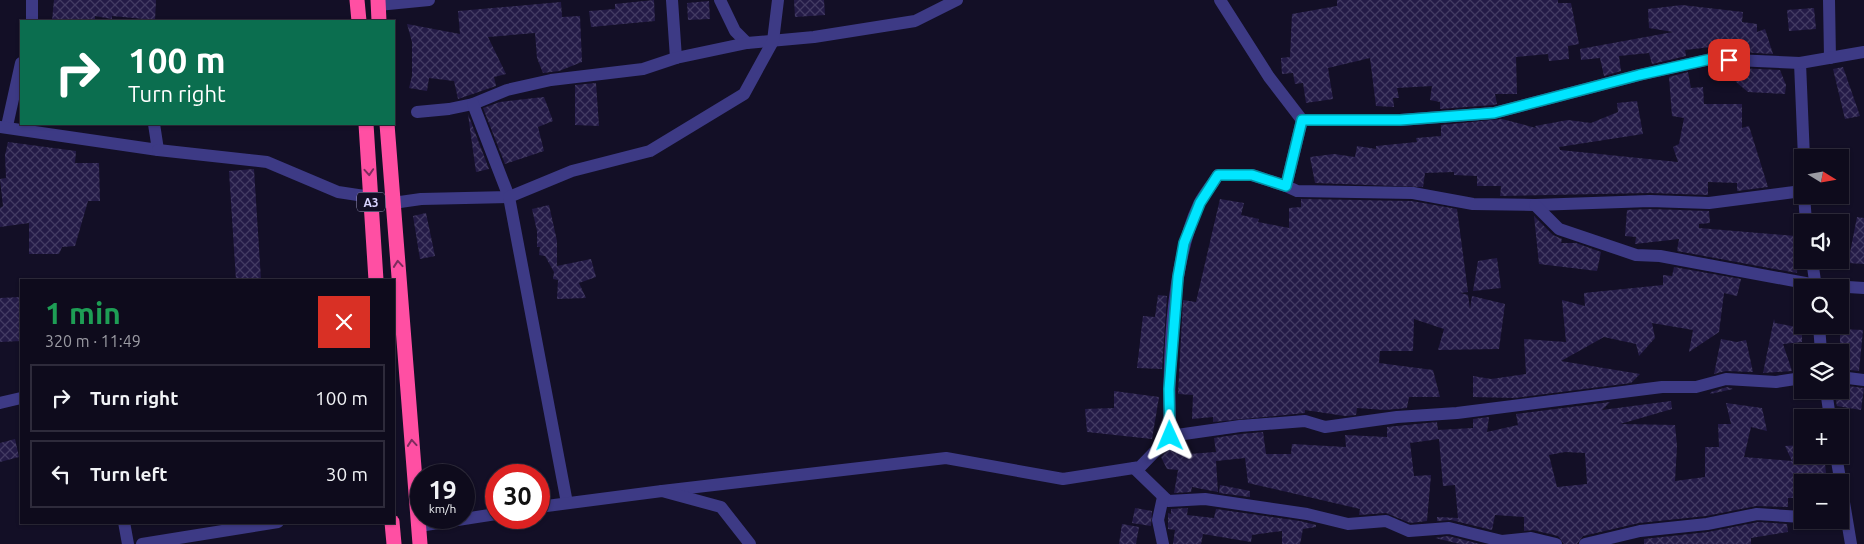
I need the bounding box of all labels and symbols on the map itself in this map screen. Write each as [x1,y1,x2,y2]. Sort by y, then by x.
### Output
pin [1708,39,1750,81]
north arrow [1794,149,1849,204]
one-way arrow [363,169,374,177]
road number: A3 [357,192,385,212]
one-way arrow [393,259,404,267]
position arrow [1143,409,1195,461]
one-way arrow [407,439,418,447]
speed limit sign: 30 [485,464,550,529]

